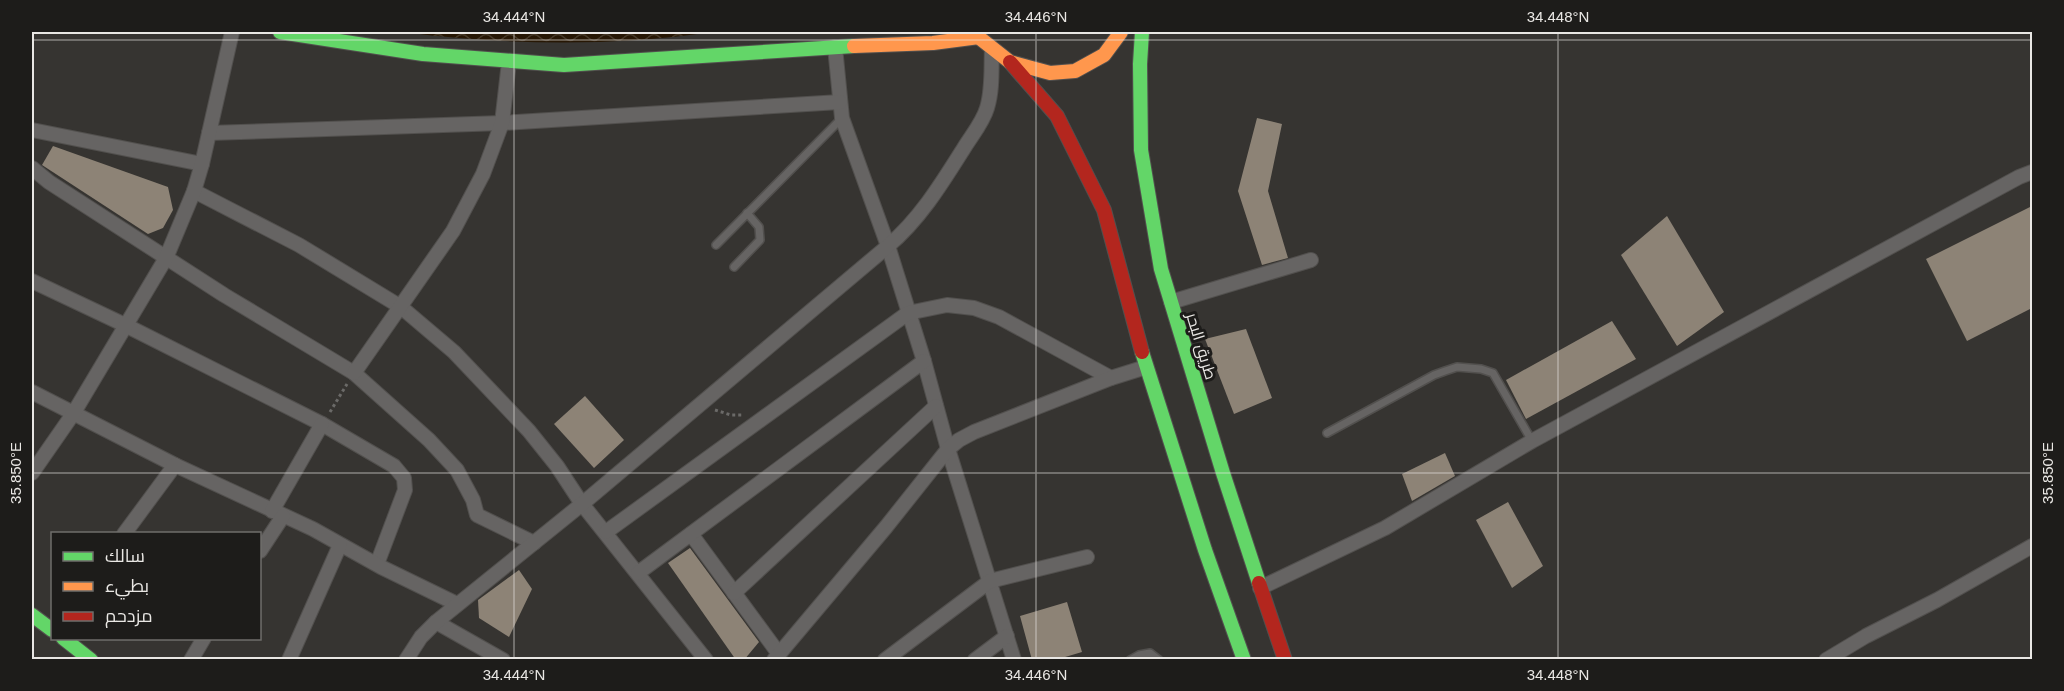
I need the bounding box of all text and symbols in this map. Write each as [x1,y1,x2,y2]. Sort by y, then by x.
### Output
text: 34.444°N [483,8,545,25]
text: 34.446°N [1005,8,1067,25]
text: 34.448°N [1527,8,1589,25]
street label: طريق البحر [1181,310,1220,382]
text: 35.850°E [7,442,24,504]
text: 35.850°E [2039,442,2056,504]
legend [51,532,261,640]
text: سالك [105,546,145,566]
text: بطيء [105,576,149,600]
text: مزدحم [105,606,153,628]
text: 34.444°N [483,666,545,683]
text: 34.446°N [1005,666,1067,683]
text: 34.448°N [1527,666,1589,683]

